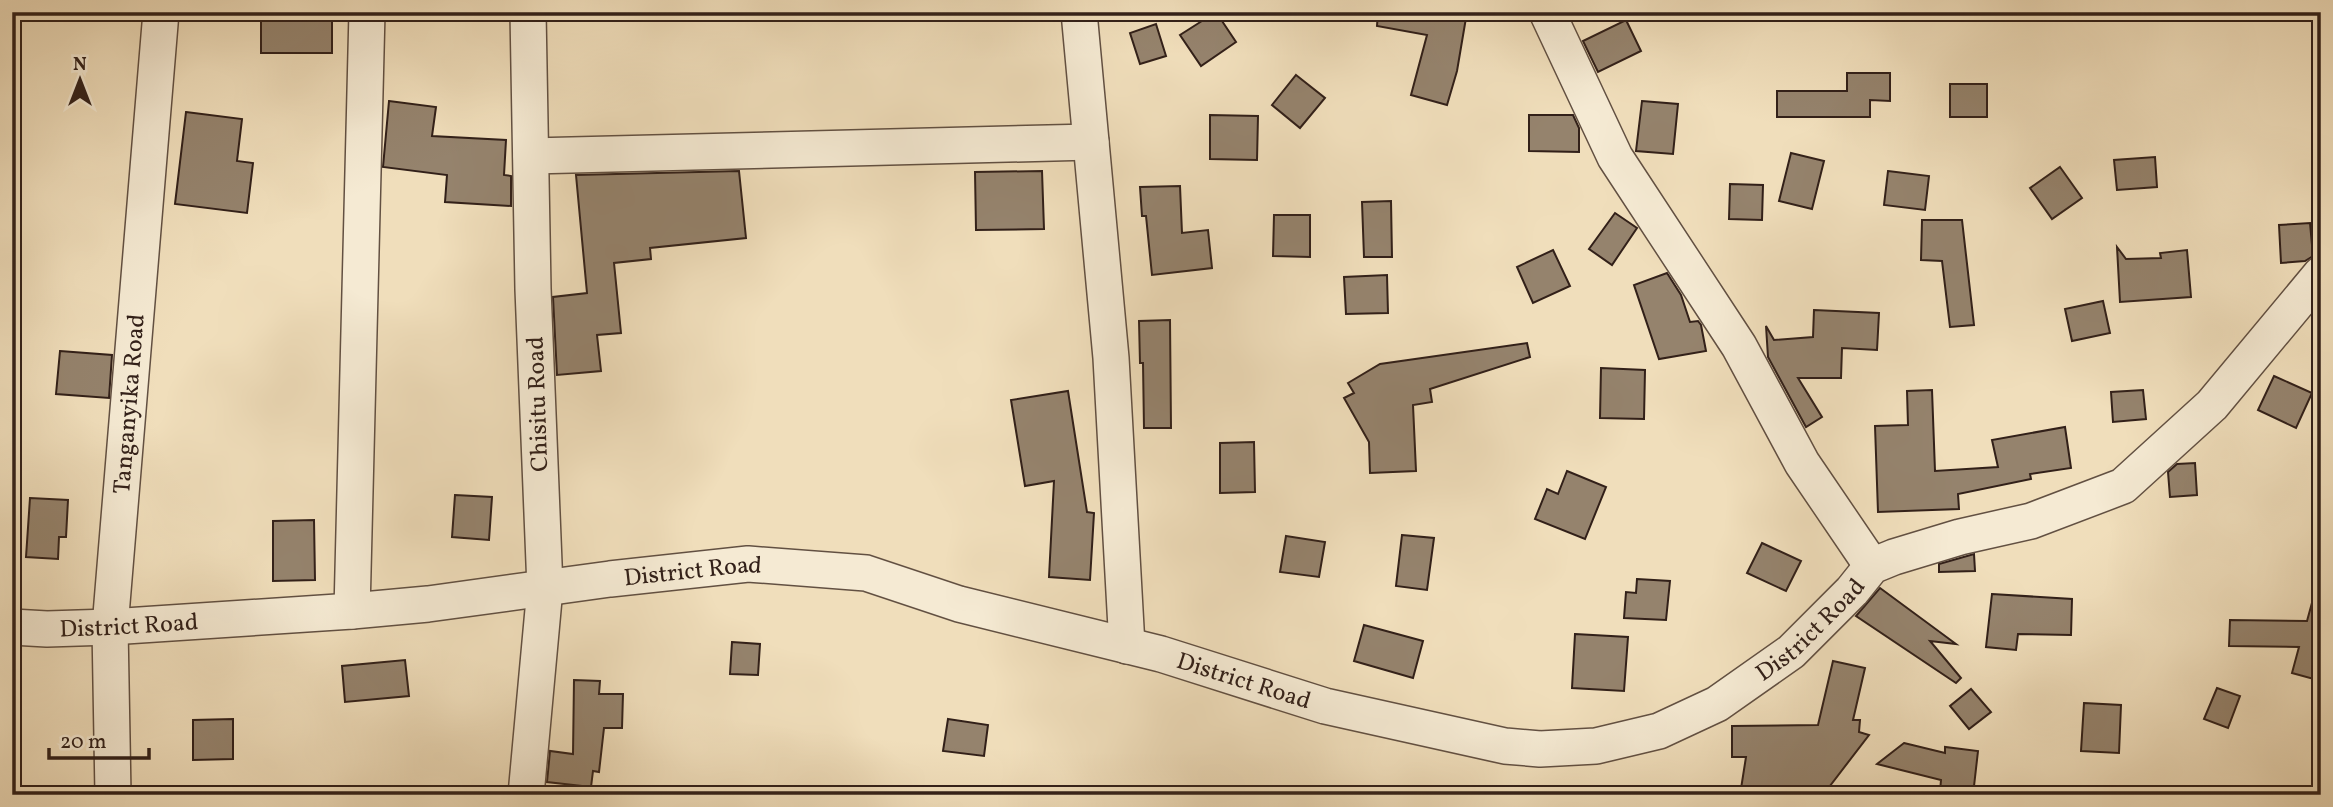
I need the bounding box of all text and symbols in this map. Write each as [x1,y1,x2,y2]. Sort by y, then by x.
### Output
north arrow [46,46,116,116]
text: N [73,52,87,78]
street label: Tanganyika Road [106,312,155,495]
street label: Chisitu Road [520,336,558,472]
street label: District Road [622,549,763,596]
street label: District Road [1749,572,1875,691]
street label: District Road [59,606,199,648]
street label: District Road [1172,645,1315,719]
scale bar [49,716,149,760]
text: 20 m [60,728,106,757]

